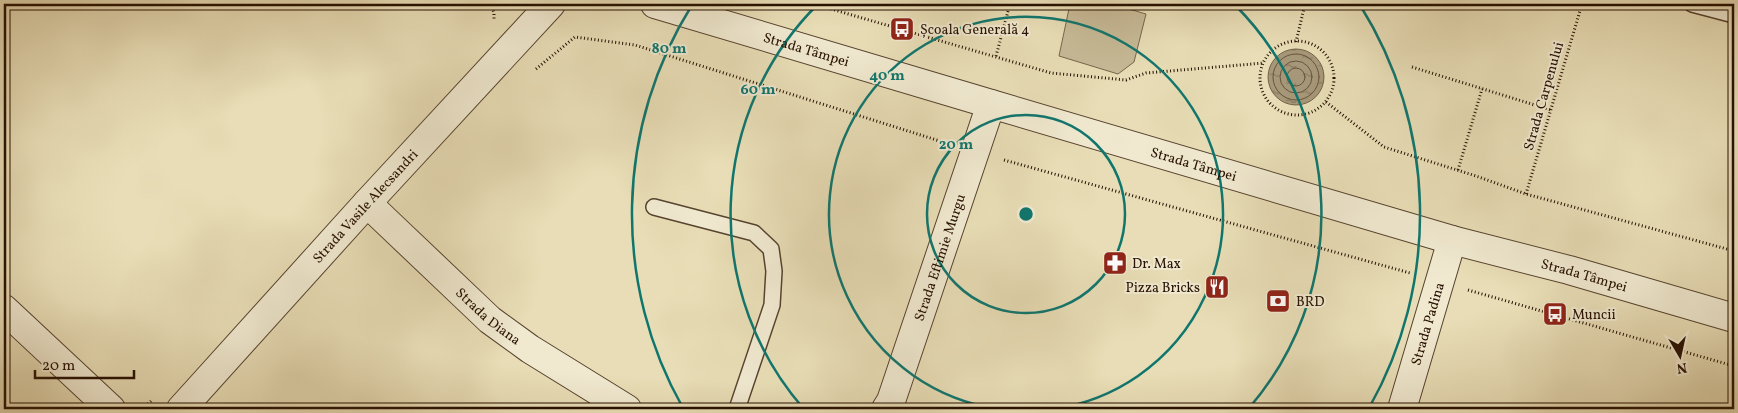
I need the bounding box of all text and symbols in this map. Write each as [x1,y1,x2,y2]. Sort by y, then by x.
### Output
bus stop icon: Școala Generală 4 [889,16,915,42]
place label: Școala Generală 4 [920,21,1029,40]
street label: Strada Tâmpei [761,29,851,72]
text: 80 m [652,39,687,60]
street label: Strada Carpenului [1520,40,1569,153]
text: 40 m [869,66,905,87]
text: 60 m [741,80,776,101]
text: 20 m [939,135,974,156]
street label: Strada Tâmpei [1148,144,1239,187]
street label: Strada Vasile Alecsandri [309,146,423,268]
street label: Strada Eftimie Murgu [911,192,971,324]
centre of rings [1017,205,1035,223]
pharmacy icon: Dr. Max [1102,250,1128,276]
place label: Dr. Max [1132,255,1181,274]
street label: Strada Tâmpei [1539,255,1629,297]
restaurant icon: Pizza Bricks [1204,274,1230,300]
place label: Pizza Bricks [1126,279,1200,298]
street label: Strada Padina [1407,280,1450,368]
street label: Strada Diana [451,284,524,350]
bank icon: BRD [1265,288,1291,314]
place label: BRD [1296,293,1325,312]
bus stop icon: Muncii [1542,301,1568,327]
place label: Muncii [1572,306,1616,325]
north arrow [1656,330,1706,380]
scale bar [35,348,134,380]
text: 20 m [42,356,75,377]
text: N [1675,357,1688,378]

